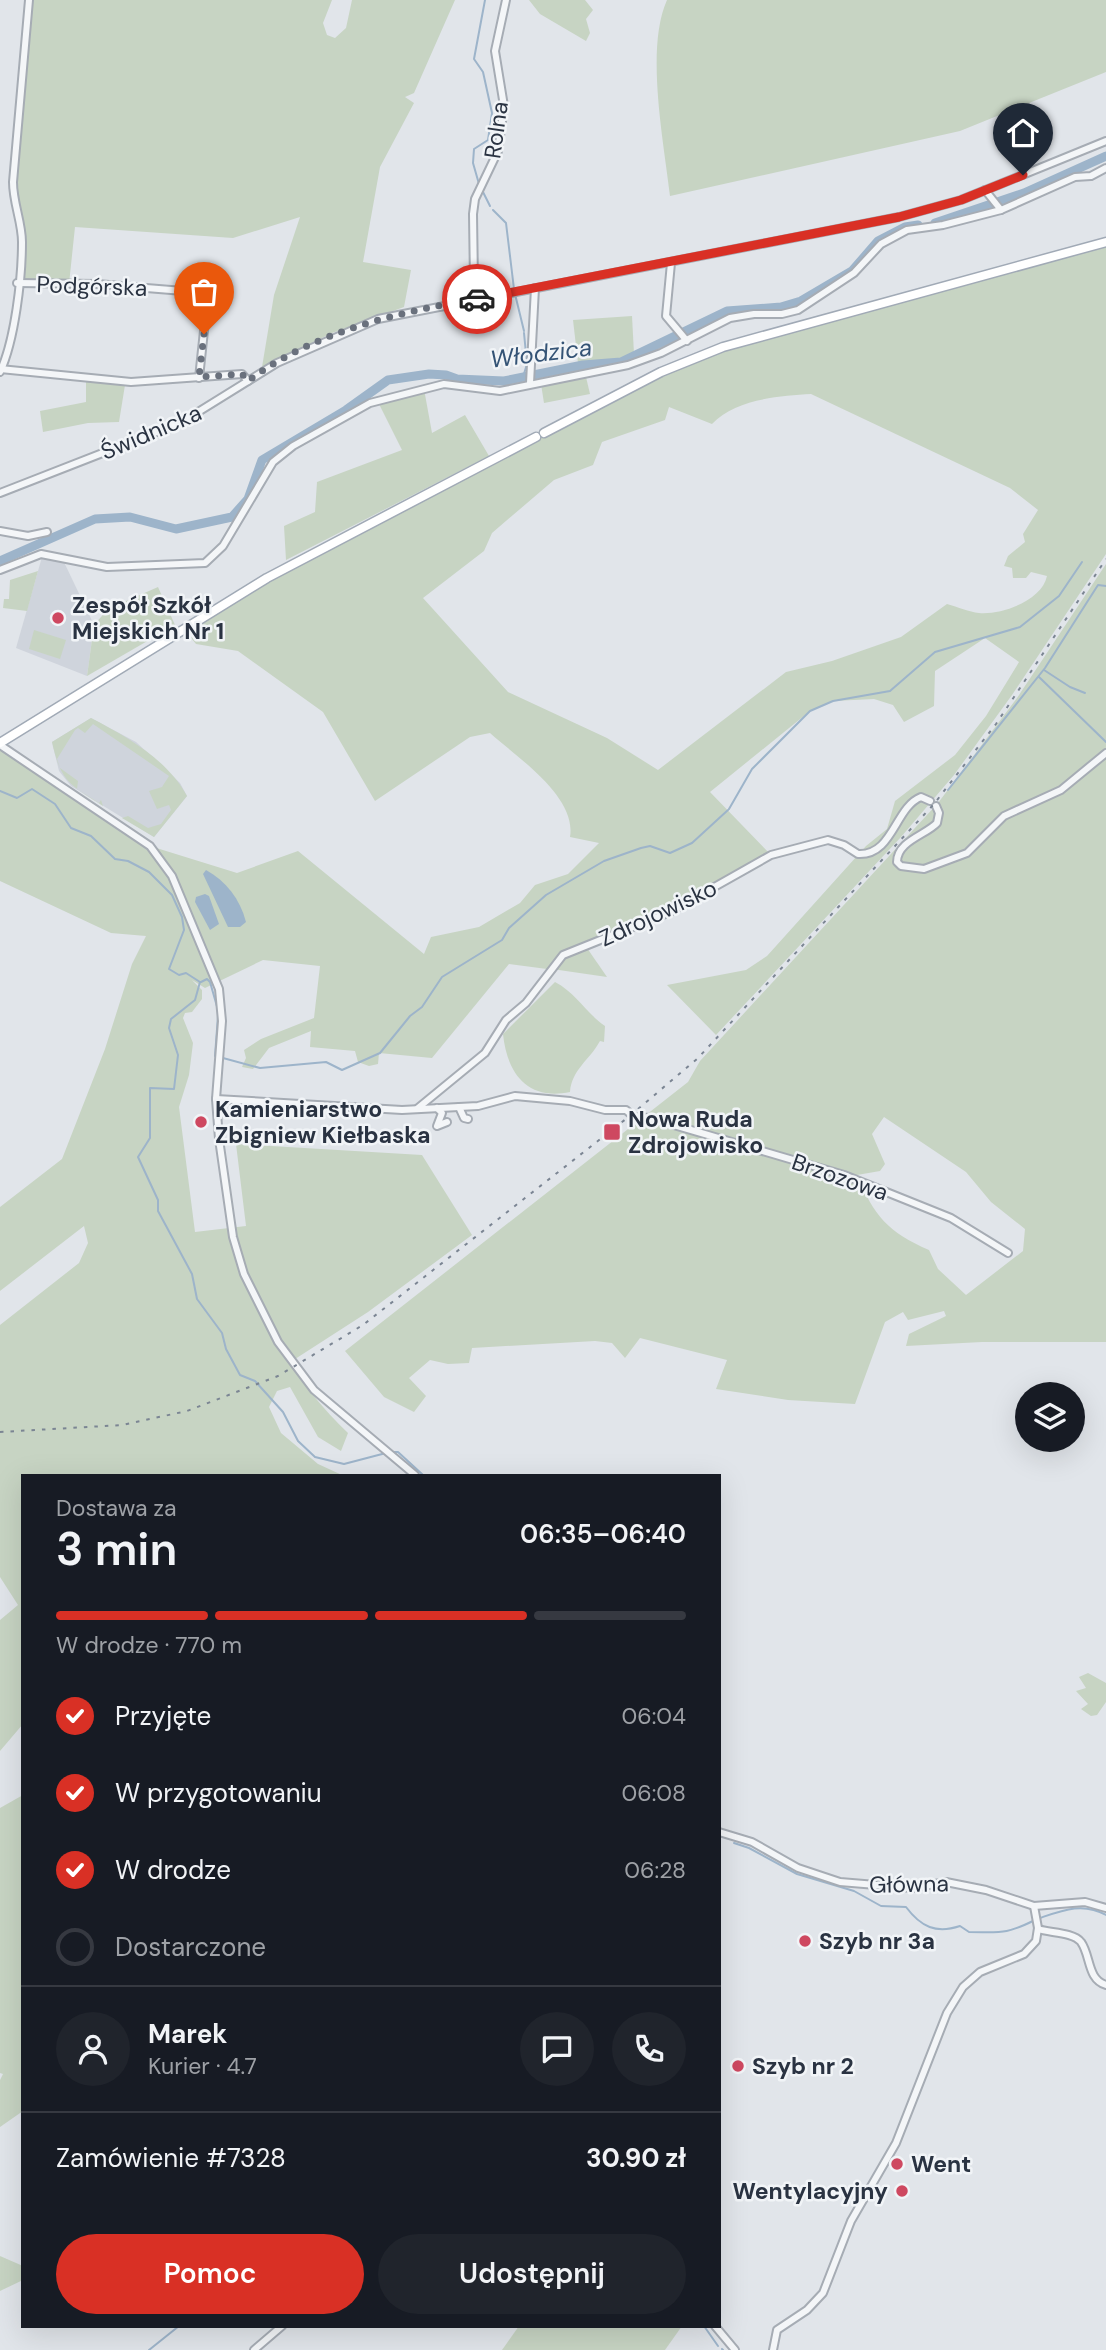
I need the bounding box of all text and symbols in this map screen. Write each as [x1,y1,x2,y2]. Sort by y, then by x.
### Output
street label: Rolna [477,99,515,161]
pin [993,103,1053,175]
icon: home [1004,114,1042,152]
pin [174,262,234,334]
courier [442,264,512,334]
street label: Podgórska [36,269,148,303]
icon: bag [185,273,223,311]
icon: car [458,280,496,318]
water label: Włodzica [488,331,594,375]
street label: Świdnicka [96,397,206,467]
place label: Zespół Szkół Miejskich Nr 1 [72,590,224,646]
marker: Zespół Szkół Miejskich Nr 1 [50,610,66,626]
street label: Zdrojowisko [594,873,722,953]
place label: Kamieniarstwo Zbigniew Kiełbaska [215,1094,431,1150]
place label: Nowa Ruda Zdrojowisko [628,1104,763,1160]
marker: Kamieniarstwo Zbigniew Kiełbaska [193,1114,209,1130]
marker: Nowa Ruda Zdrojowisko [602,1122,622,1142]
street label: Brzozowa [788,1147,892,1207]
map controls [1015,1382,1085,1452]
button: layers [1015,1382,1085,1452]
text: Dostawa za [56,1493,177,1523]
text: 06:35–06:40 [520,1517,686,1551]
text: 3 min [56,1519,177,1579]
text: W drodze · 770 m [56,1630,242,1660]
icon: check [56,1697,94,1735]
text: Przyjęte [115,1699,211,1733]
text: 06:04 [621,1701,686,1731]
icon: check [56,1774,94,1812]
text: W przygotowaniu [115,1776,322,1810]
text: 06:08 [621,1778,686,1808]
icon: check [56,1851,94,1889]
text: W drodze [115,1853,231,1887]
text: 06:28 [624,1855,686,1885]
street label: Główna [869,1868,949,1900]
place label: Szyb nr 3a [819,1926,935,1956]
text: Dostarczone [115,1930,266,1964]
marker: Szyb nr 3a [797,1933,813,1949]
button: person [56,2012,130,2086]
button: chat [520,2012,594,2086]
button: phone [612,2012,686,2086]
text: Marek [148,2017,227,2051]
text: Kurier · 4.7 [148,2051,257,2081]
place label: Szyb nr 2 [752,2051,854,2081]
marker: Szyb nr 2 [730,2058,746,2074]
text: Zamówienie #7328 [56,2141,286,2175]
text: 30.90 zł [586,2141,686,2175]
place label: Went [911,2149,971,2179]
marker: Went [889,2156,905,2172]
place label: Wentylacyjny [732,2176,888,2206]
marker: Wentylacyjny [894,2183,910,2199]
button: Pomoc [56,2234,364,2314]
button: Udostępnij [378,2234,686,2314]

